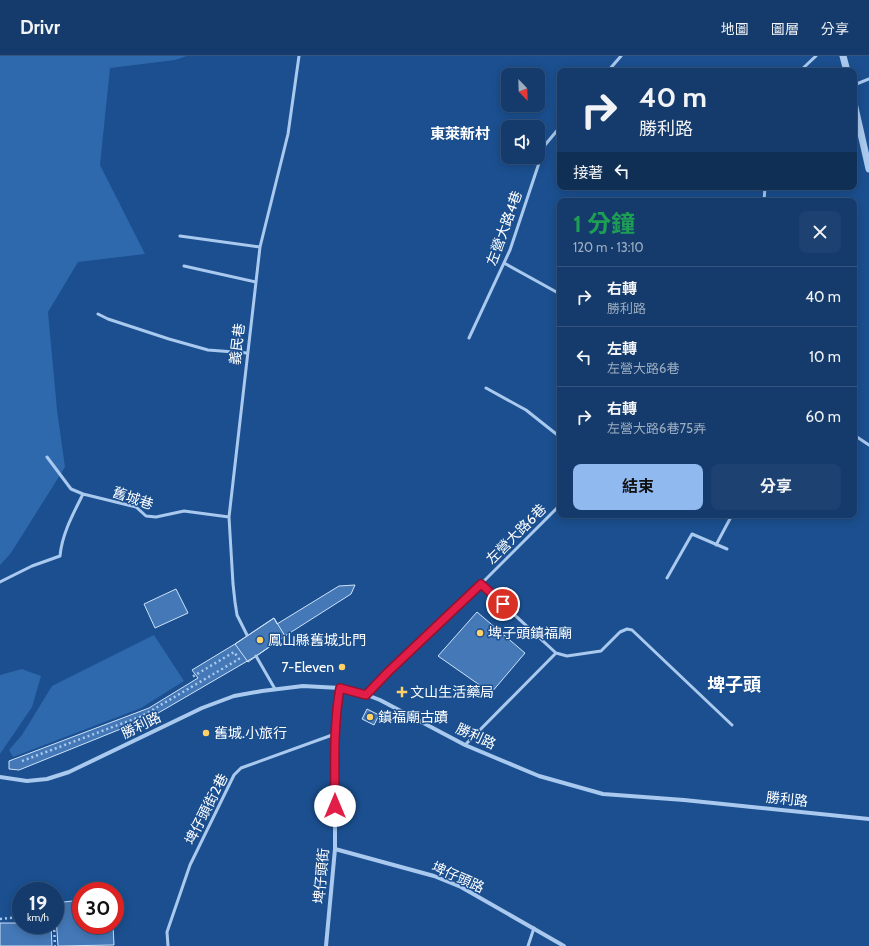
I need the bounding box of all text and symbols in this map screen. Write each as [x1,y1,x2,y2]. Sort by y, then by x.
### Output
text: Drivr [20,16,60,39]
text: 地圖 [721,20,749,38]
text: 圖層 [771,20,799,38]
text: 分享 [821,20,849,38]
north arrow [501,68,545,112]
map controls [501,68,545,164]
text: 40 m [639,80,707,114]
icon: right [573,84,625,136]
text: 勝利路 [639,118,693,140]
button: sound [501,120,545,164]
district label: 東萊新村 [430,125,490,143]
icon: left [611,160,633,182]
text: 接著 [573,164,603,182]
street label: 左營大路4巷 [482,188,526,268]
text: 1 分鐘 [573,209,635,238]
button: close [799,211,841,253]
text: 120 m · 13:10 [573,239,644,255]
text: 右轉 [607,280,637,298]
icon: right [573,286,595,308]
text: 40 m [805,288,841,306]
text: 勝利路 [607,300,646,316]
street label: 義民巷 [226,322,248,366]
text: 左轉 [607,340,637,358]
icon: left [573,346,595,368]
text: 10 m [809,348,841,366]
text: 左營大路6巷 [607,360,679,376]
text: 右轉 [607,400,637,418]
icon: right [573,406,595,428]
text: 60 m [805,408,841,426]
text: 左營大路6巷75弄 [607,420,706,436]
button: 結束 [573,464,703,510]
button: 分享 [711,464,841,510]
street label: 舊城巷 [110,483,156,513]
street label: 左營大路6巷 [482,500,550,568]
pin [486,587,520,621]
icon: arrive [492,593,514,615]
place label: 埤子頭鎮福廟 [488,624,572,642]
marker: 埤子頭鎮福廟 [475,628,485,638]
place label: 鳳山縣舊城北門 [268,631,366,649]
marker: 鳳山縣舊城北門 [255,635,265,645]
place label: 7-Eleven [281,658,334,676]
marker: 7-Eleven [337,662,347,672]
district label: 埤子頭 [707,674,761,696]
place label: 文山生活藥局 [410,683,494,701]
marker: 文山生活藥局 [397,687,407,697]
street label: 勝利路 [118,708,164,742]
place label: 鎮福廟古蹟 [378,708,448,726]
marker: 鎮福廟古蹟 [365,712,375,722]
street label: 勝利路 [453,719,499,753]
place label: 舊城.小旅行 [214,724,287,742]
marker: 舊城.小旅行 [201,728,211,738]
street label: 埤仔頭街2巷 [180,770,232,848]
position arrow [314,785,356,827]
street label: 勝利路 [765,788,809,810]
street label: 埤仔頭街 [310,847,332,905]
street label: 埤仔頭路 [429,857,487,897]
speed limit sign: 30 [72,882,124,934]
text: 19 [29,891,47,915]
text: km/h [27,911,49,924]

